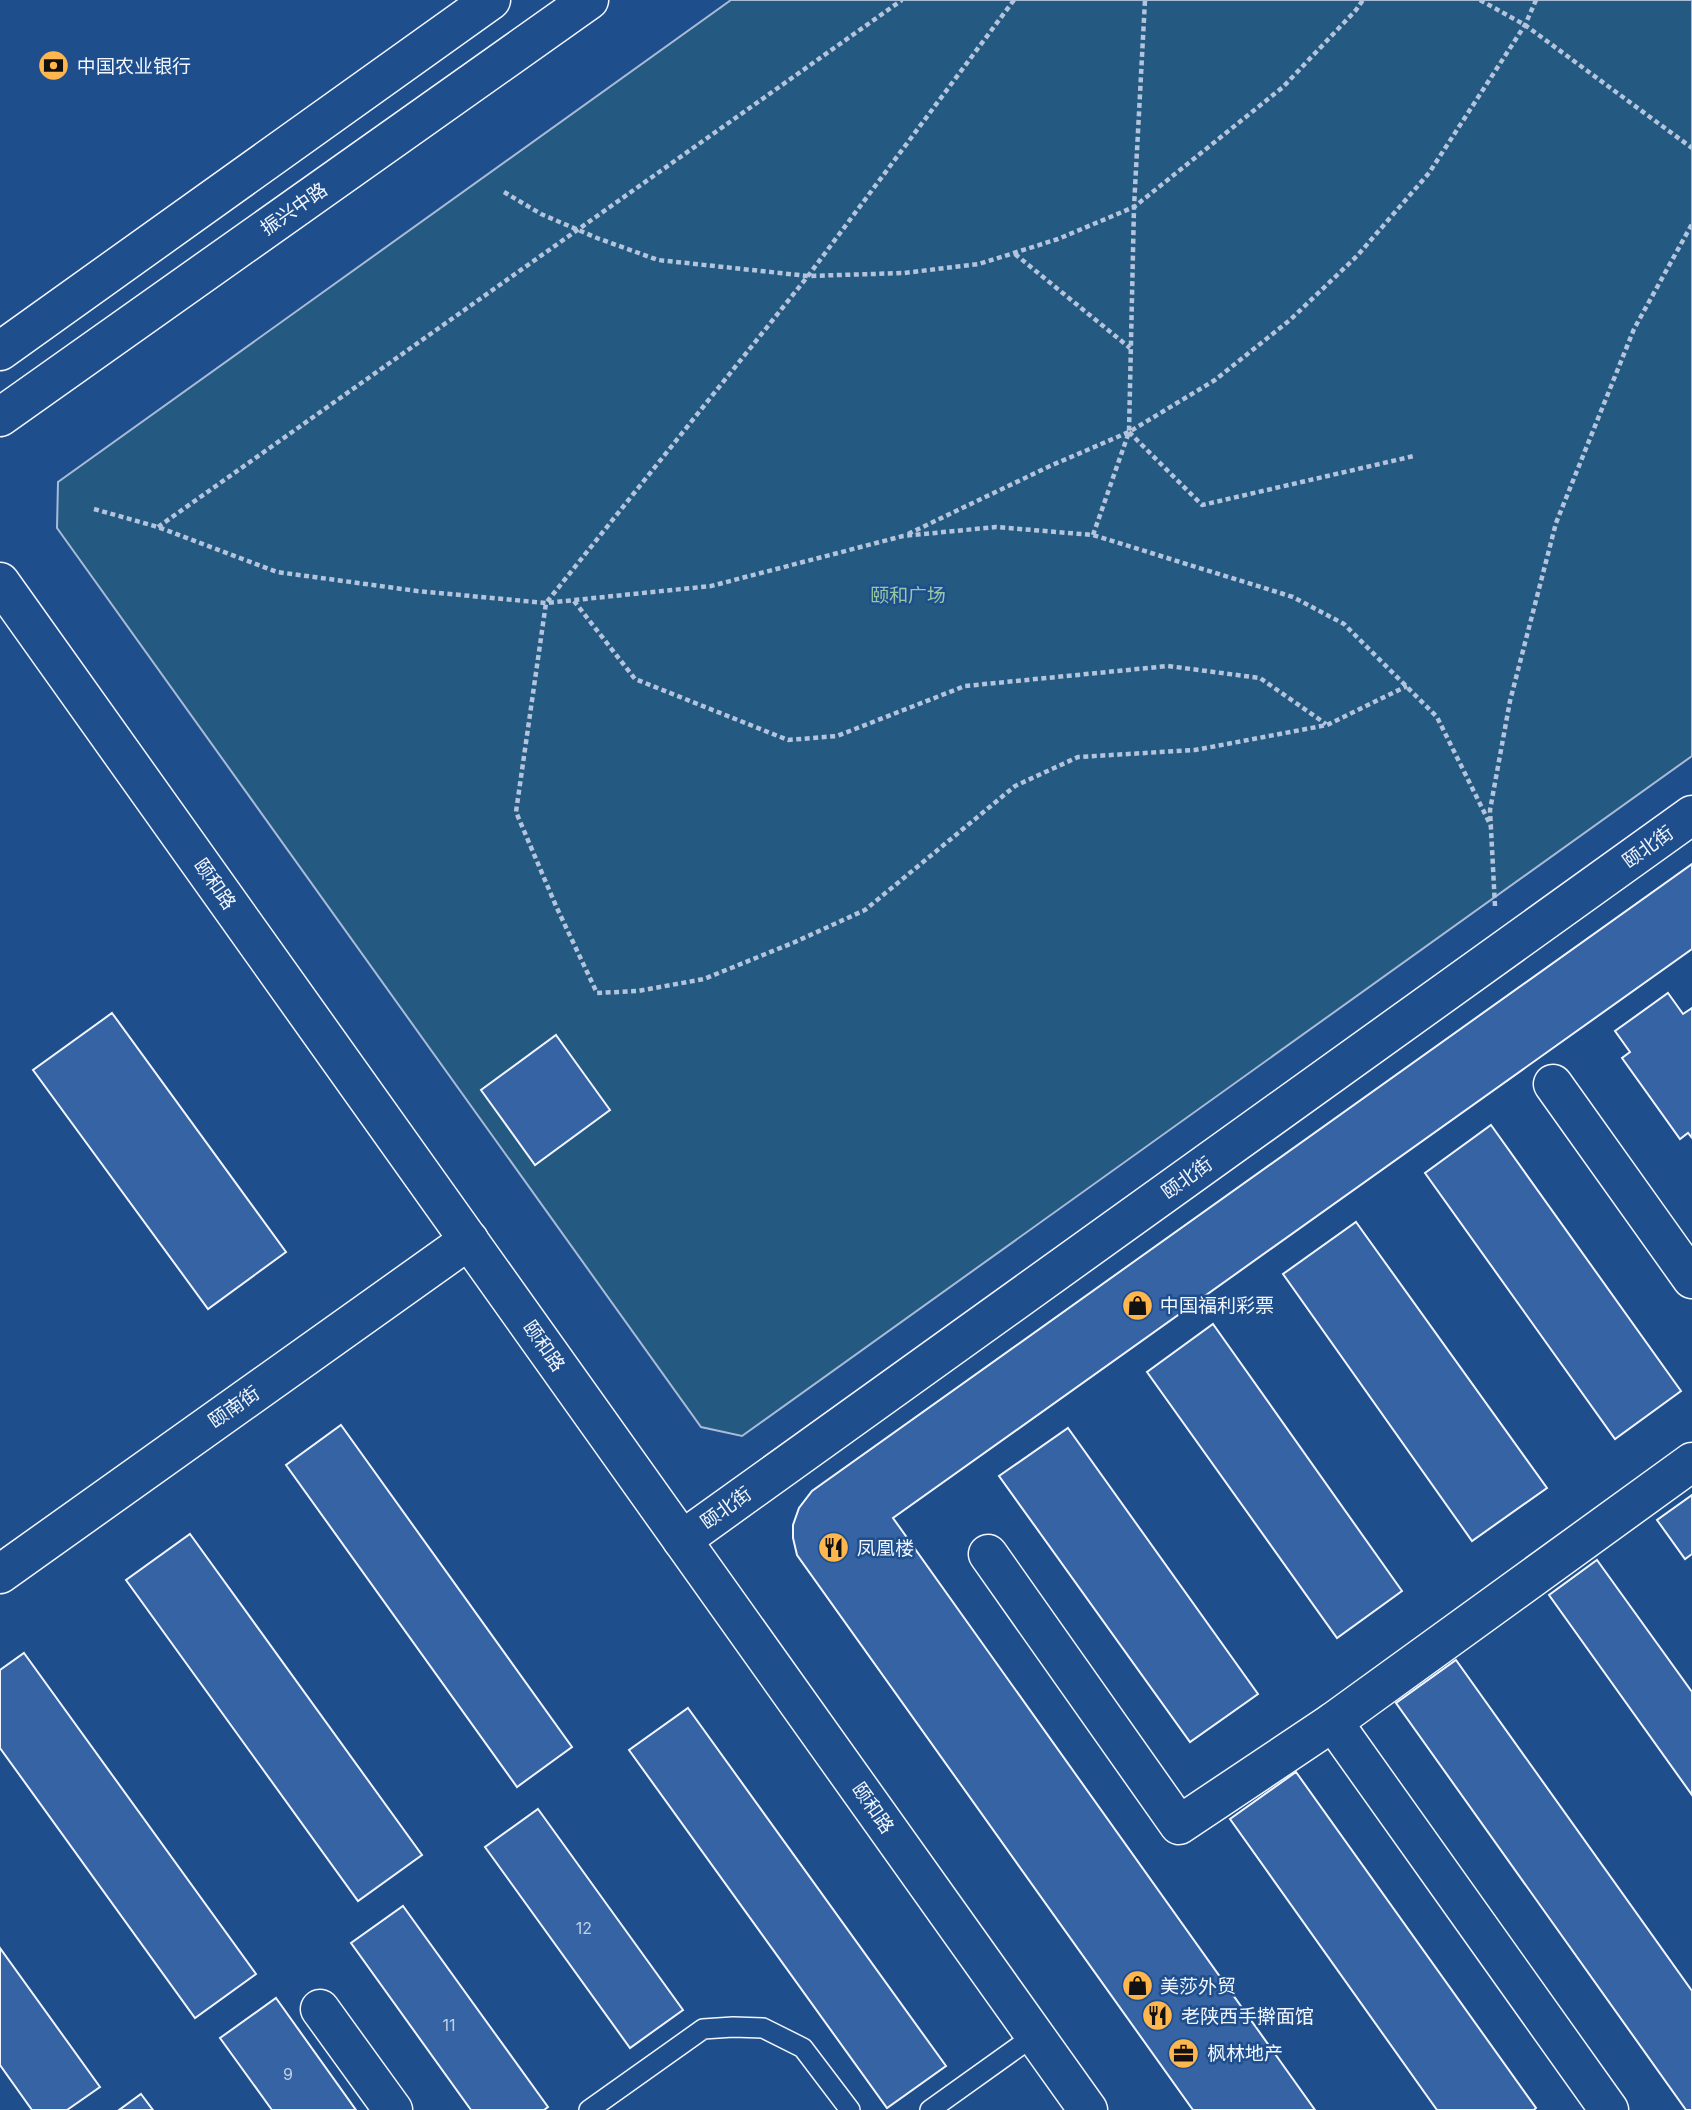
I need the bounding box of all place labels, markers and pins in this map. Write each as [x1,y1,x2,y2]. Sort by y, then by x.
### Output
bank icon: 中国农业银行 [37,49,71,83]
place label: 中国农业银行 [77,55,191,78]
shop icon: 中国福利彩票 [1120,1288,1154,1322]
place label: 中国福利彩票 [1160,1294,1274,1317]
restaurant icon: 凤凰楼 [817,1531,851,1565]
place label: 凤凰楼 [857,1537,914,1560]
shop icon: 美莎外贸 [1120,1969,1154,2003]
place label: 美莎外贸 [1160,1975,1236,1998]
restaurant icon: 老陕西手擀面馆 [1141,1999,1175,2033]
place label: 老陕西手擀面馆 [1181,2005,1314,2028]
office icon: 枫林地产 [1167,2036,1201,2070]
place label: 枫林地产 [1207,2042,1283,2065]

